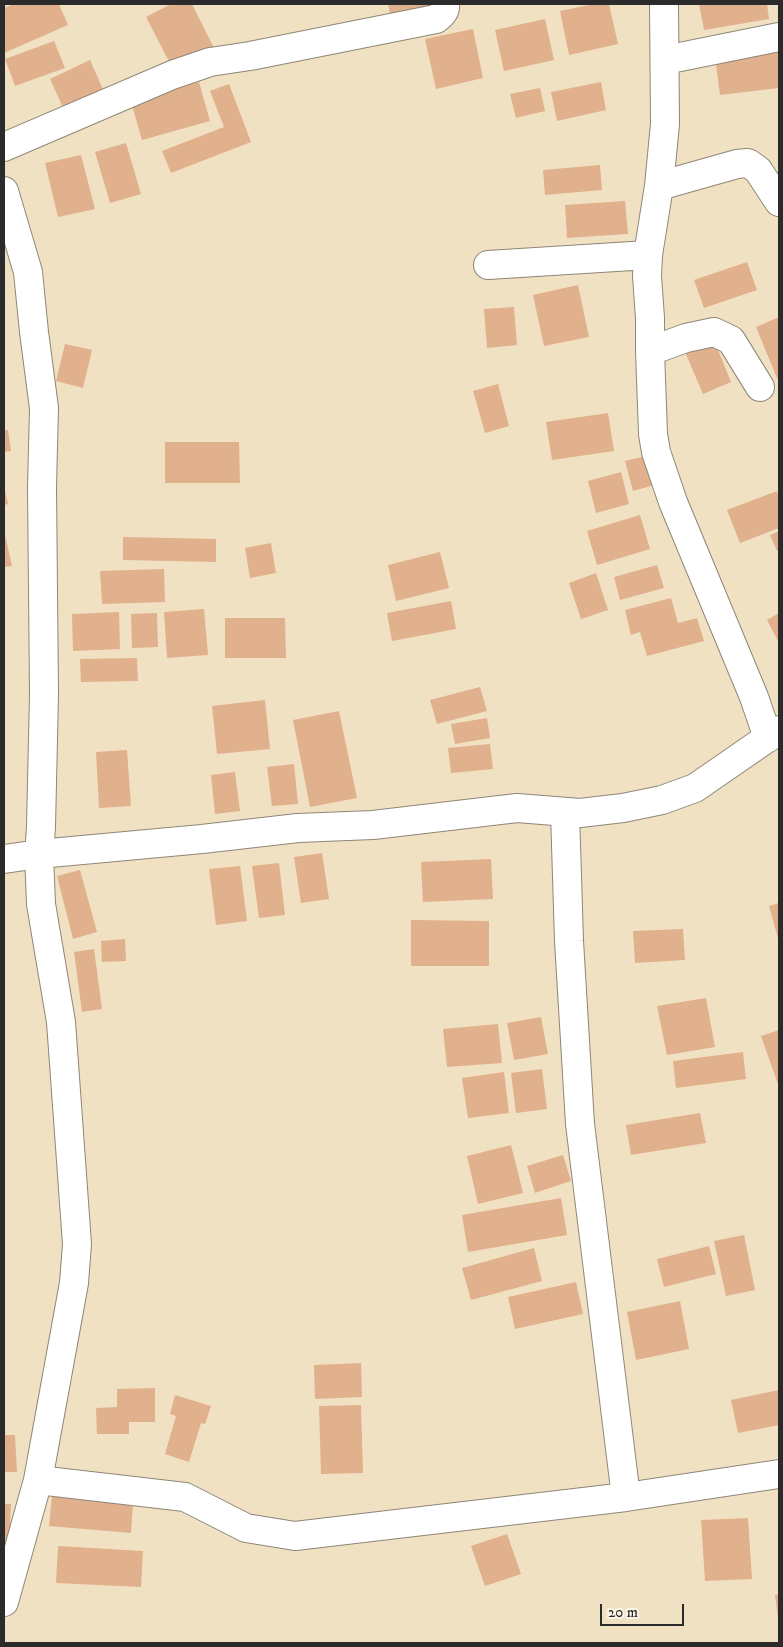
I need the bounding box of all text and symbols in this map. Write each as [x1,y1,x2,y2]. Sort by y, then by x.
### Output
scale bar [603,1594,687,1626]
text: 20 m [608,1603,638,1622]

